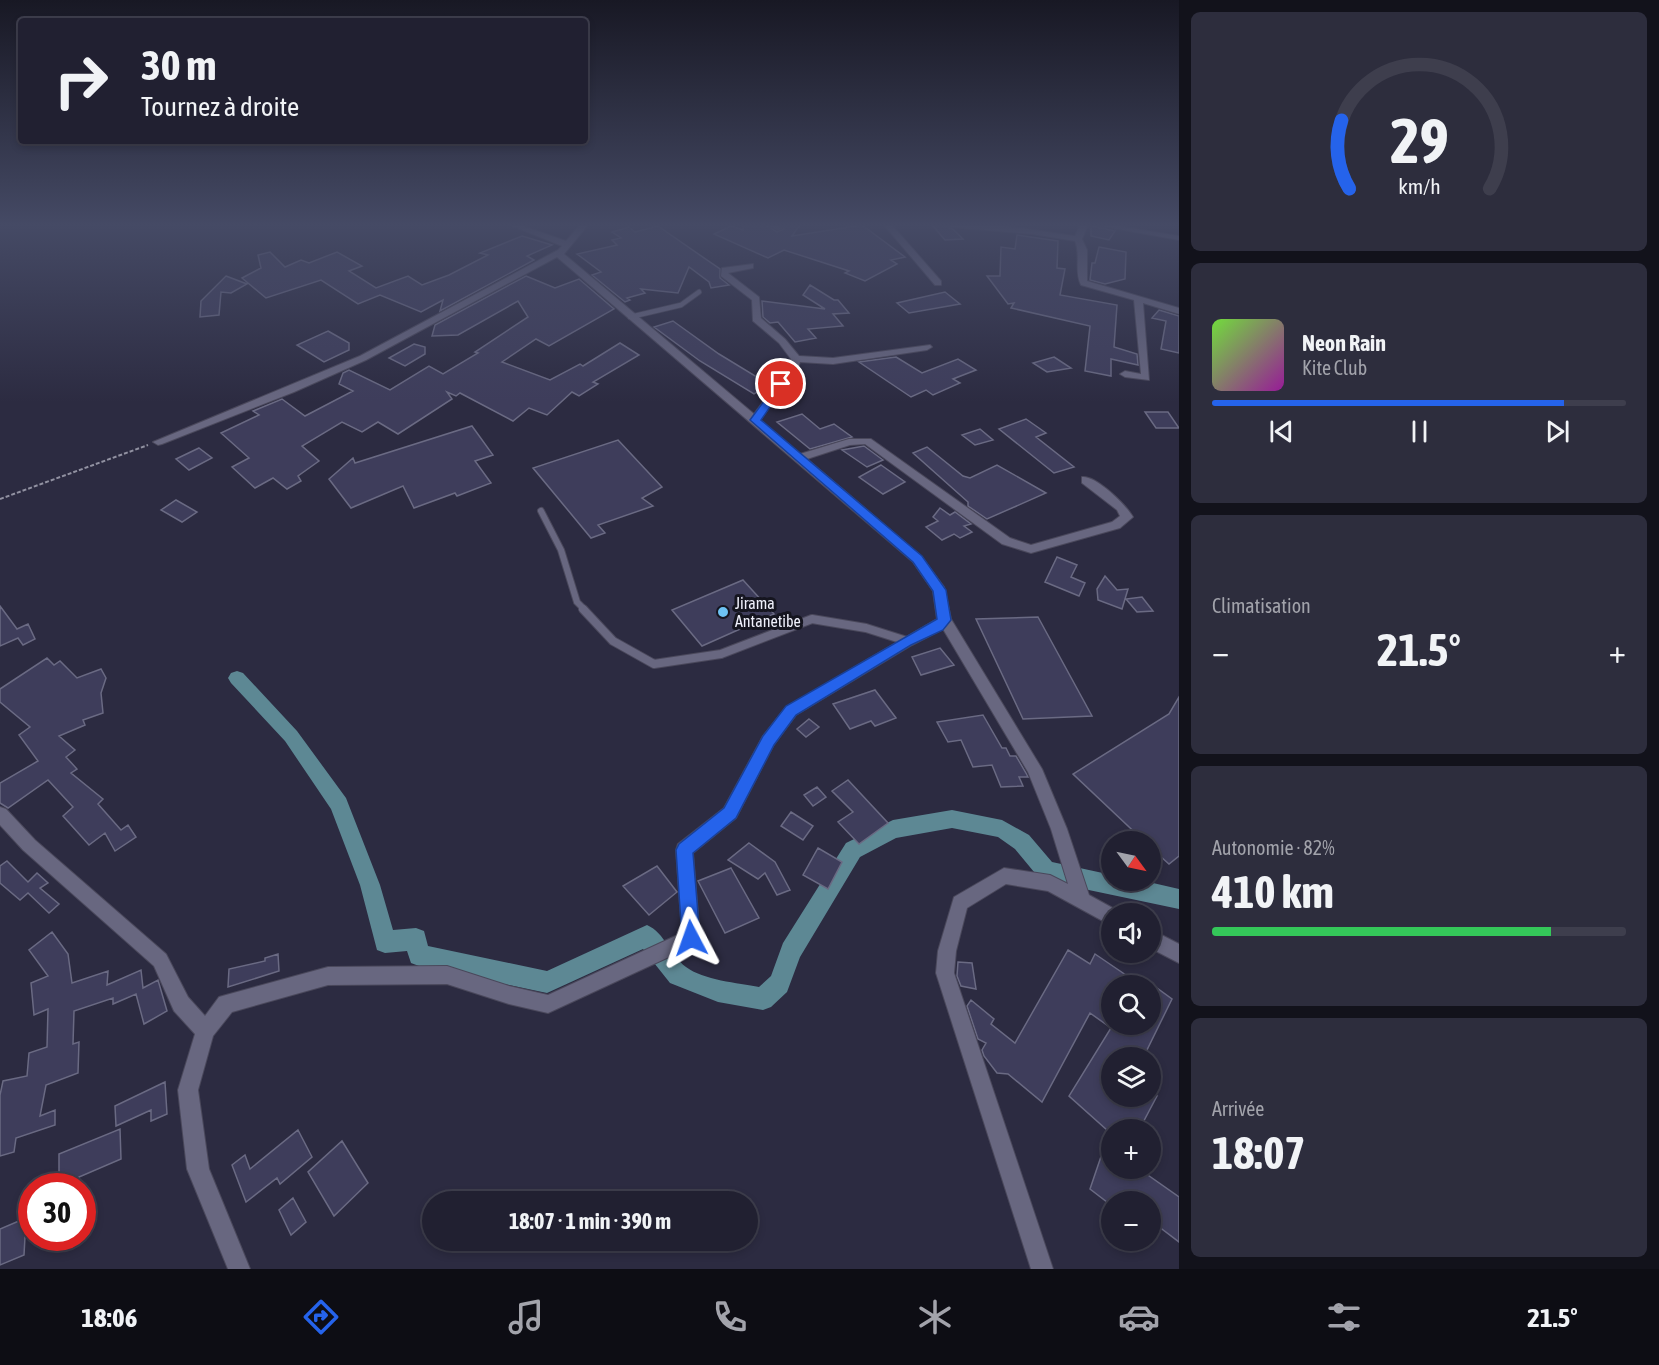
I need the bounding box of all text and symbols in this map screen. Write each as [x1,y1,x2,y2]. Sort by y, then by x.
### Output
text: 30 m [141,41,216,89]
icon: right [42,42,120,120]
text: Tournez à droite [141,91,299,122]
text: 29 [1390,105,1448,176]
text: km/h [1398,174,1440,199]
text: Neon Rain [1302,330,1386,356]
text: Kite Club [1302,356,1367,379]
pin [755,358,806,409]
icon: arrive [764,367,797,400]
icon: previous [1265,415,1298,448]
icon: pause [1403,415,1436,448]
icon: next [1541,415,1574,448]
place label: Jirama Antanetibe [735,594,801,630]
text: Climatisation [1212,594,1311,617]
marker: Jirama Antanetibe [716,605,730,619]
text: 21.5° [1377,624,1461,676]
text: − [1212,632,1229,670]
text: + [1609,632,1626,670]
north arrow [1101,831,1161,891]
map controls [1101,831,1161,1251]
text: Autonomie · 82% [1212,836,1335,859]
text: 410 km [1212,866,1334,918]
button: sound [1101,903,1161,963]
position arrow [659,906,723,970]
button: search [1101,975,1161,1035]
button: layers [1101,1047,1161,1107]
text: Arrivée [1212,1097,1264,1120]
button: + [1101,1119,1161,1179]
text: 18:07 [1212,1127,1306,1179]
speed limit sign: 30 [18,1173,96,1251]
button: − [1101,1191,1161,1251]
text: 18:07 · 1 min · 390 m [509,1208,671,1234]
icon: directions [300,1296,342,1338]
icon: music [505,1296,547,1338]
icon: phone [709,1296,751,1338]
icon: climate [914,1296,956,1338]
icon: car [1118,1296,1160,1338]
icon: filters [1323,1296,1365,1338]
text: 18:06 [81,1302,137,1333]
text: 21.5° [1527,1302,1578,1333]

